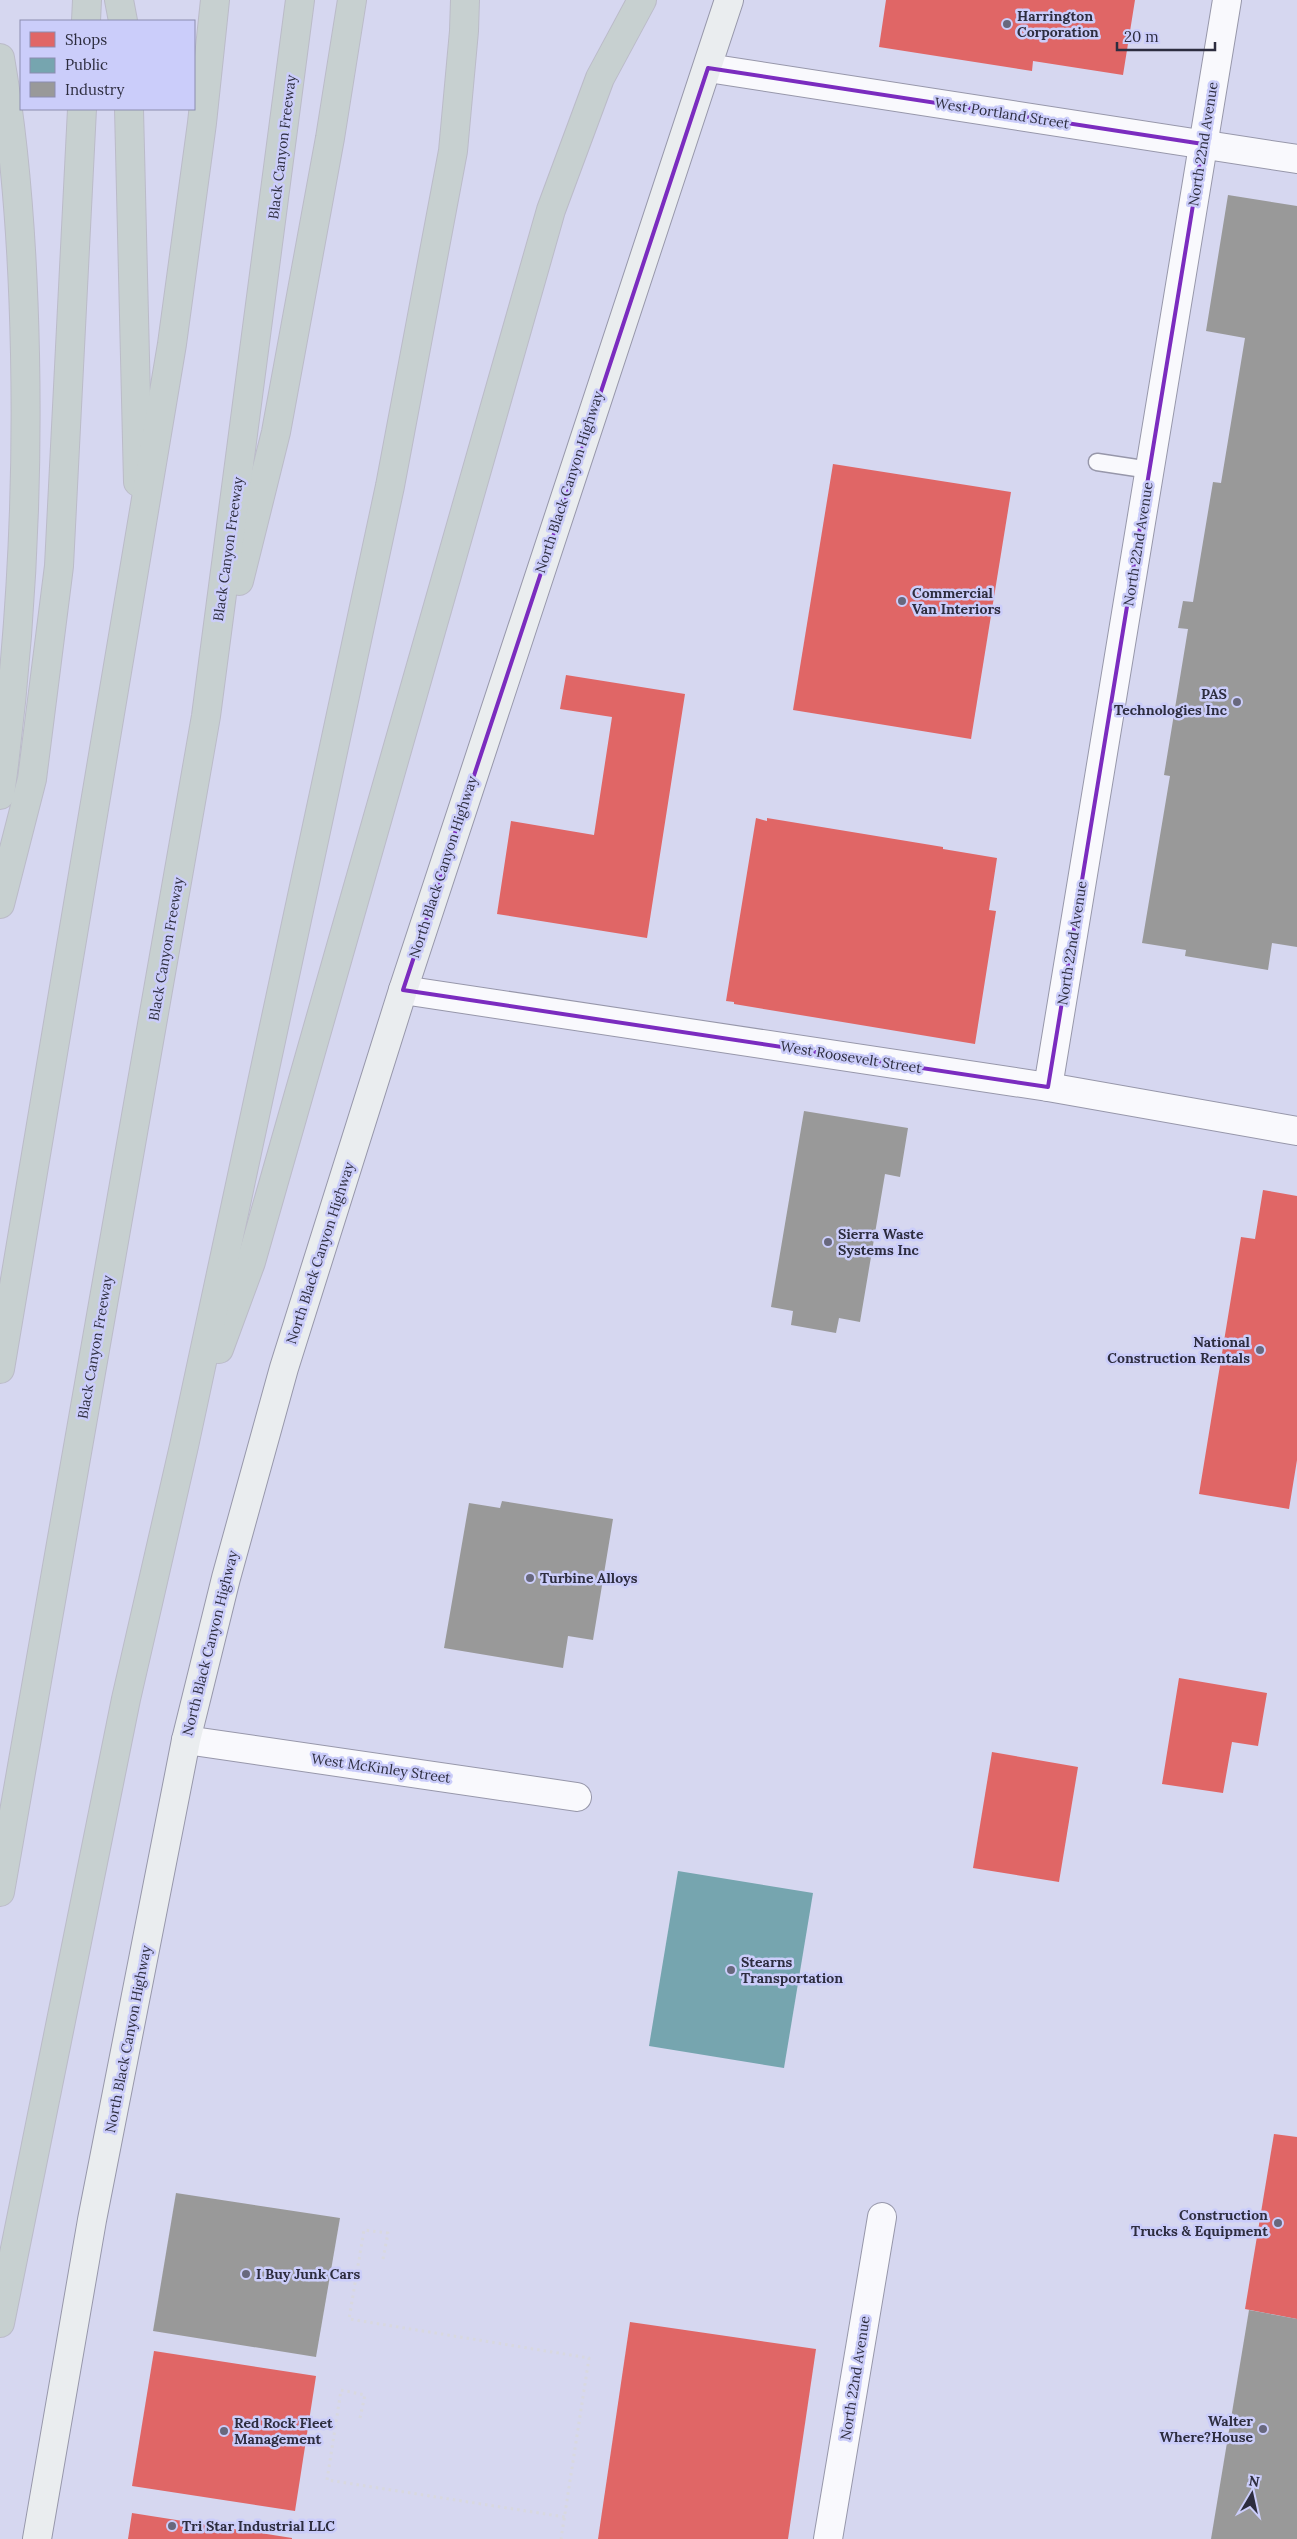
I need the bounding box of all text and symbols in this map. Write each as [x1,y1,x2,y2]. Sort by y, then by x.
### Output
place label: Harrington Corporation [1017,7,1099,41]
marker: Harrington Corporation [1001,18,1013,30]
legend [20,20,195,110]
scale bar [1117,20,1214,52]
text: 20 m [1124,27,1159,46]
text: Shops [65,30,107,49]
text: Public [65,55,108,74]
street label: Black Canyon Freeway [264,73,300,220]
text: Industry [65,80,124,99]
street label: North 22nd Avenue [1184,80,1222,207]
street label: West Portland Street [933,93,1071,133]
street label: North Black Canyon Highway [531,388,607,575]
street label: Black Canyon Freeway [209,475,247,622]
street label: North 22nd Avenue [1119,480,1157,607]
place label: Commercial Van Interiors [912,584,1001,618]
marker: Commercial Van Interiors [896,595,908,607]
place label: PAS Technologies Inc [1114,685,1228,719]
marker: PAS Technologies Inc [1231,696,1243,708]
street label: North Black Canyon Highway [405,773,481,960]
street label: Black Canyon Freeway [145,875,188,1022]
street label: North 22nd Avenue [1053,879,1091,1006]
street label: West Roosevelt Street [779,1037,924,1077]
street label: North Black Canyon Highway [282,1159,358,1346]
place label: Sierra Waste Systems Inc [838,1225,924,1259]
marker: Sierra Waste Systems Inc [822,1236,834,1248]
street label: Black Canyon Freeway [74,1273,117,1420]
place label: National Construction Rentals [1107,1333,1251,1367]
marker: National Construction Rentals [1254,1344,1266,1356]
street label: North Black Canyon Highway [178,1548,242,1738]
place label: Turbine Alloys [540,1569,638,1587]
marker: Turbine Alloys [524,1572,536,1584]
street label: West McKinley Street [310,1749,452,1787]
street label: North Black Canyon Highway [101,1943,155,2134]
place label: Stearns Transportation [741,1953,843,1987]
marker: Stearns Transportation [725,1964,737,1976]
place label: Construction Trucks & Equipment [1131,2206,1268,2240]
marker: Construction Trucks & Equipment [1272,2217,1284,2229]
place label: I Buy Junk Cars [256,2265,360,2283]
marker: I Buy Junk Cars [240,2268,252,2280]
street label: North 22nd Avenue [836,2314,874,2441]
place label: Walter Where?House [1159,2412,1253,2446]
place label: Red Rock Fleet Management [234,2414,333,2448]
marker: Walter Where?House [1257,2423,1269,2435]
marker: Red Rock Fleet Management [218,2425,230,2437]
north arrow [1227,2469,1277,2519]
text: N [1247,2471,1261,2491]
place label: Tri Star Industrial LLC [182,2517,335,2535]
marker: Tri Star Industrial LLC [166,2520,178,2532]

